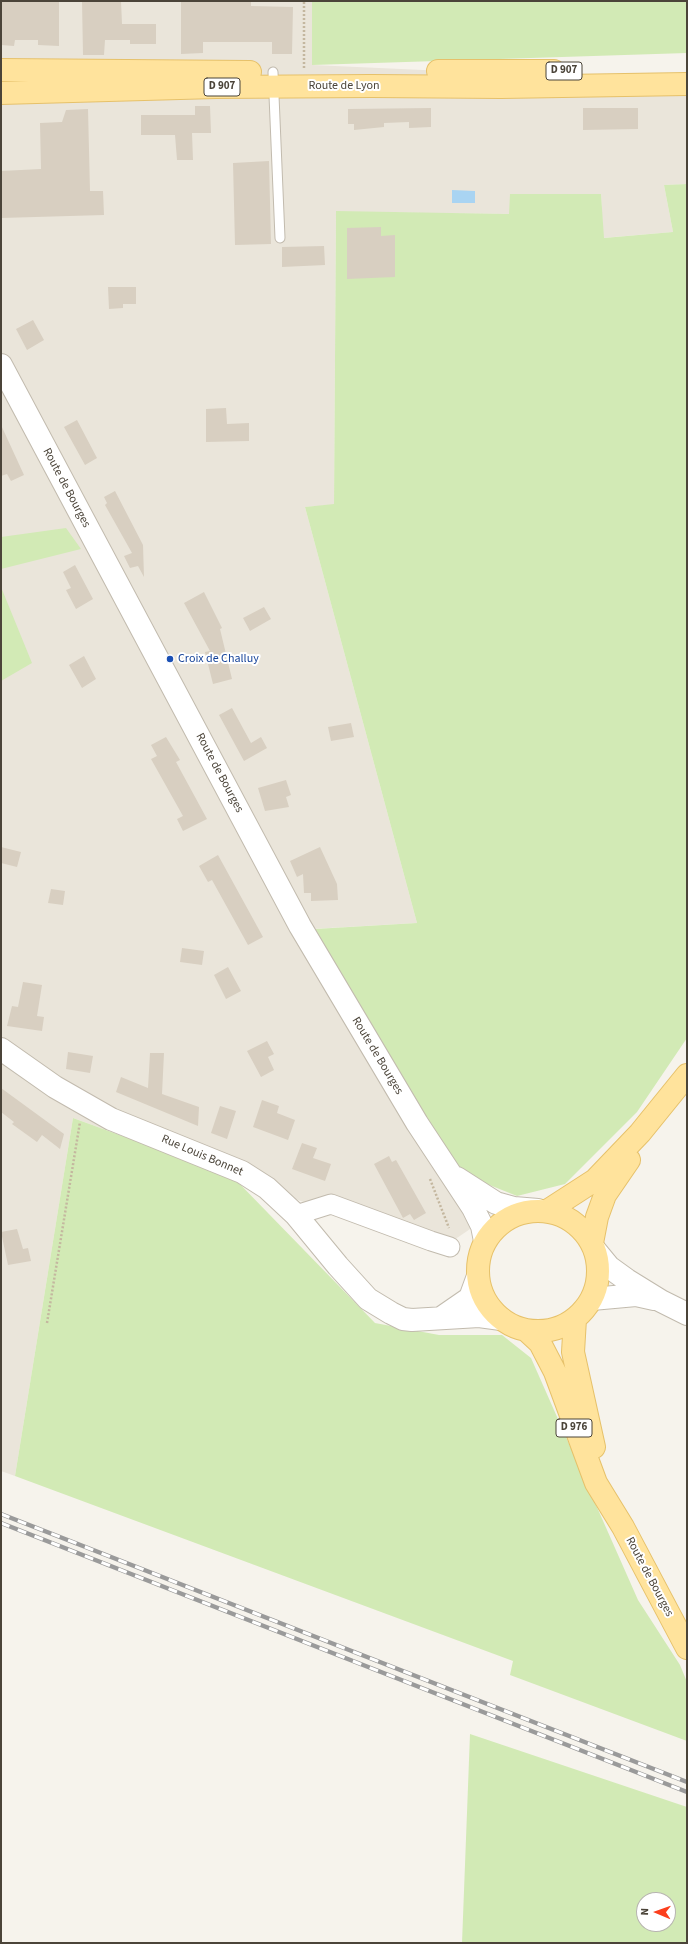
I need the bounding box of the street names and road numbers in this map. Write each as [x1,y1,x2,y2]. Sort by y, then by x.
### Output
road number: D 907 [546,62,582,80]
road number: D 907 [204,78,240,96]
street label: Route de Lyon [308,79,380,93]
street label: Route de Bourges [39,446,93,530]
street label: Route de Bourges [192,731,246,815]
street label: Route de Bourges [348,1015,406,1097]
street label: Rue Louis Bonnet [159,1132,245,1180]
road number: D 976 [556,1419,592,1437]
street label: Route de Bourges [622,1535,676,1619]

